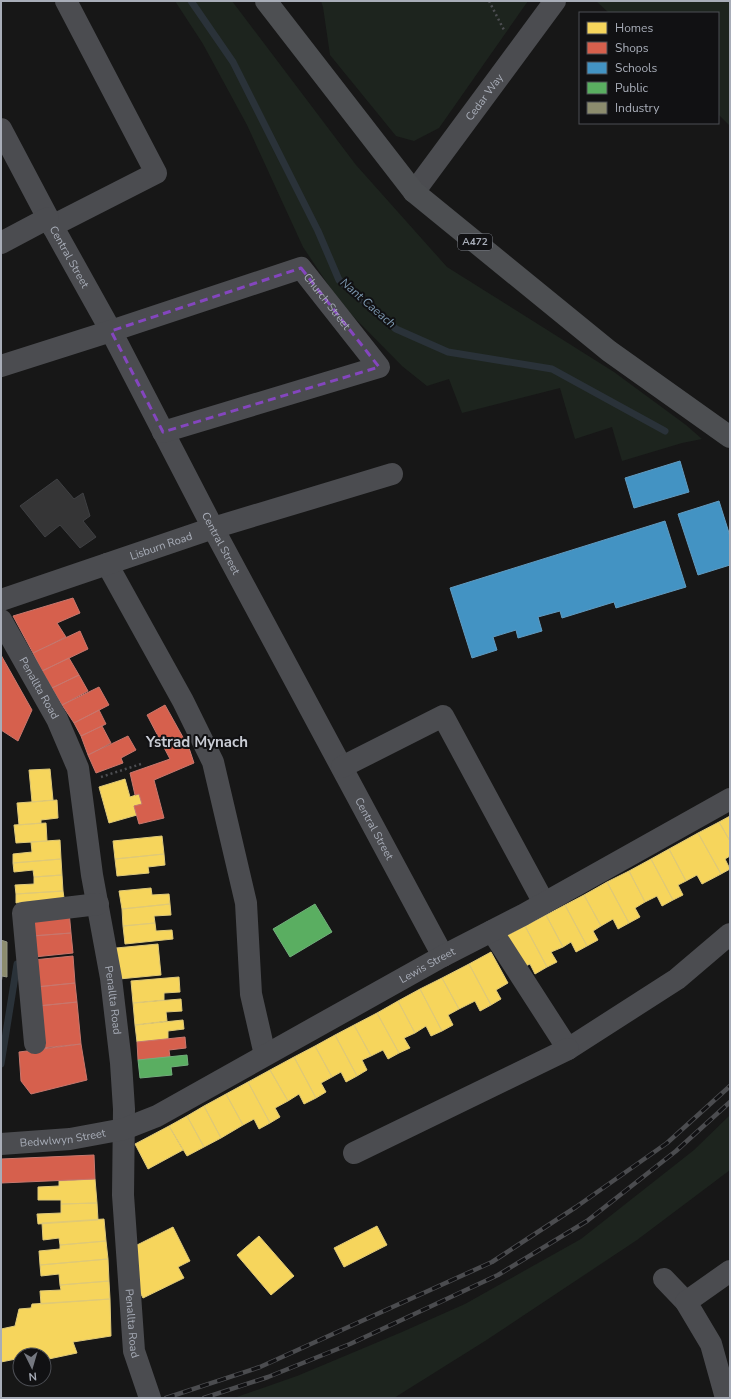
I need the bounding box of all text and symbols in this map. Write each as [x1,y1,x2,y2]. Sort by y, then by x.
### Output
legend [579,12,719,124]
text: Homes [615,20,653,36]
text: Shops [615,40,649,56]
text: Schools [615,60,658,76]
street label: Cedar Way [462,70,507,124]
text: Public [615,80,649,96]
text: Industry [615,100,660,116]
street label: Central Street [46,223,93,291]
road number: A472 [458,234,492,250]
street label: Church Street [300,270,354,333]
water label: Nant Caeach [337,274,399,332]
street label: Central Street [198,509,244,577]
street label: Lisburn Road [128,528,194,563]
street label: Penallta Road [16,654,63,722]
district label: Ystrad Mynach [145,732,248,752]
street label: Central Street [352,795,397,863]
street label: Lewis Street [396,944,458,987]
street label: Penallta Road [101,965,125,1035]
street label: Bedwlwyn Street [19,1125,107,1150]
street label: Penallta Road [122,1288,143,1360]
north arrow [12,1347,52,1387]
text: N [28,1369,38,1384]

